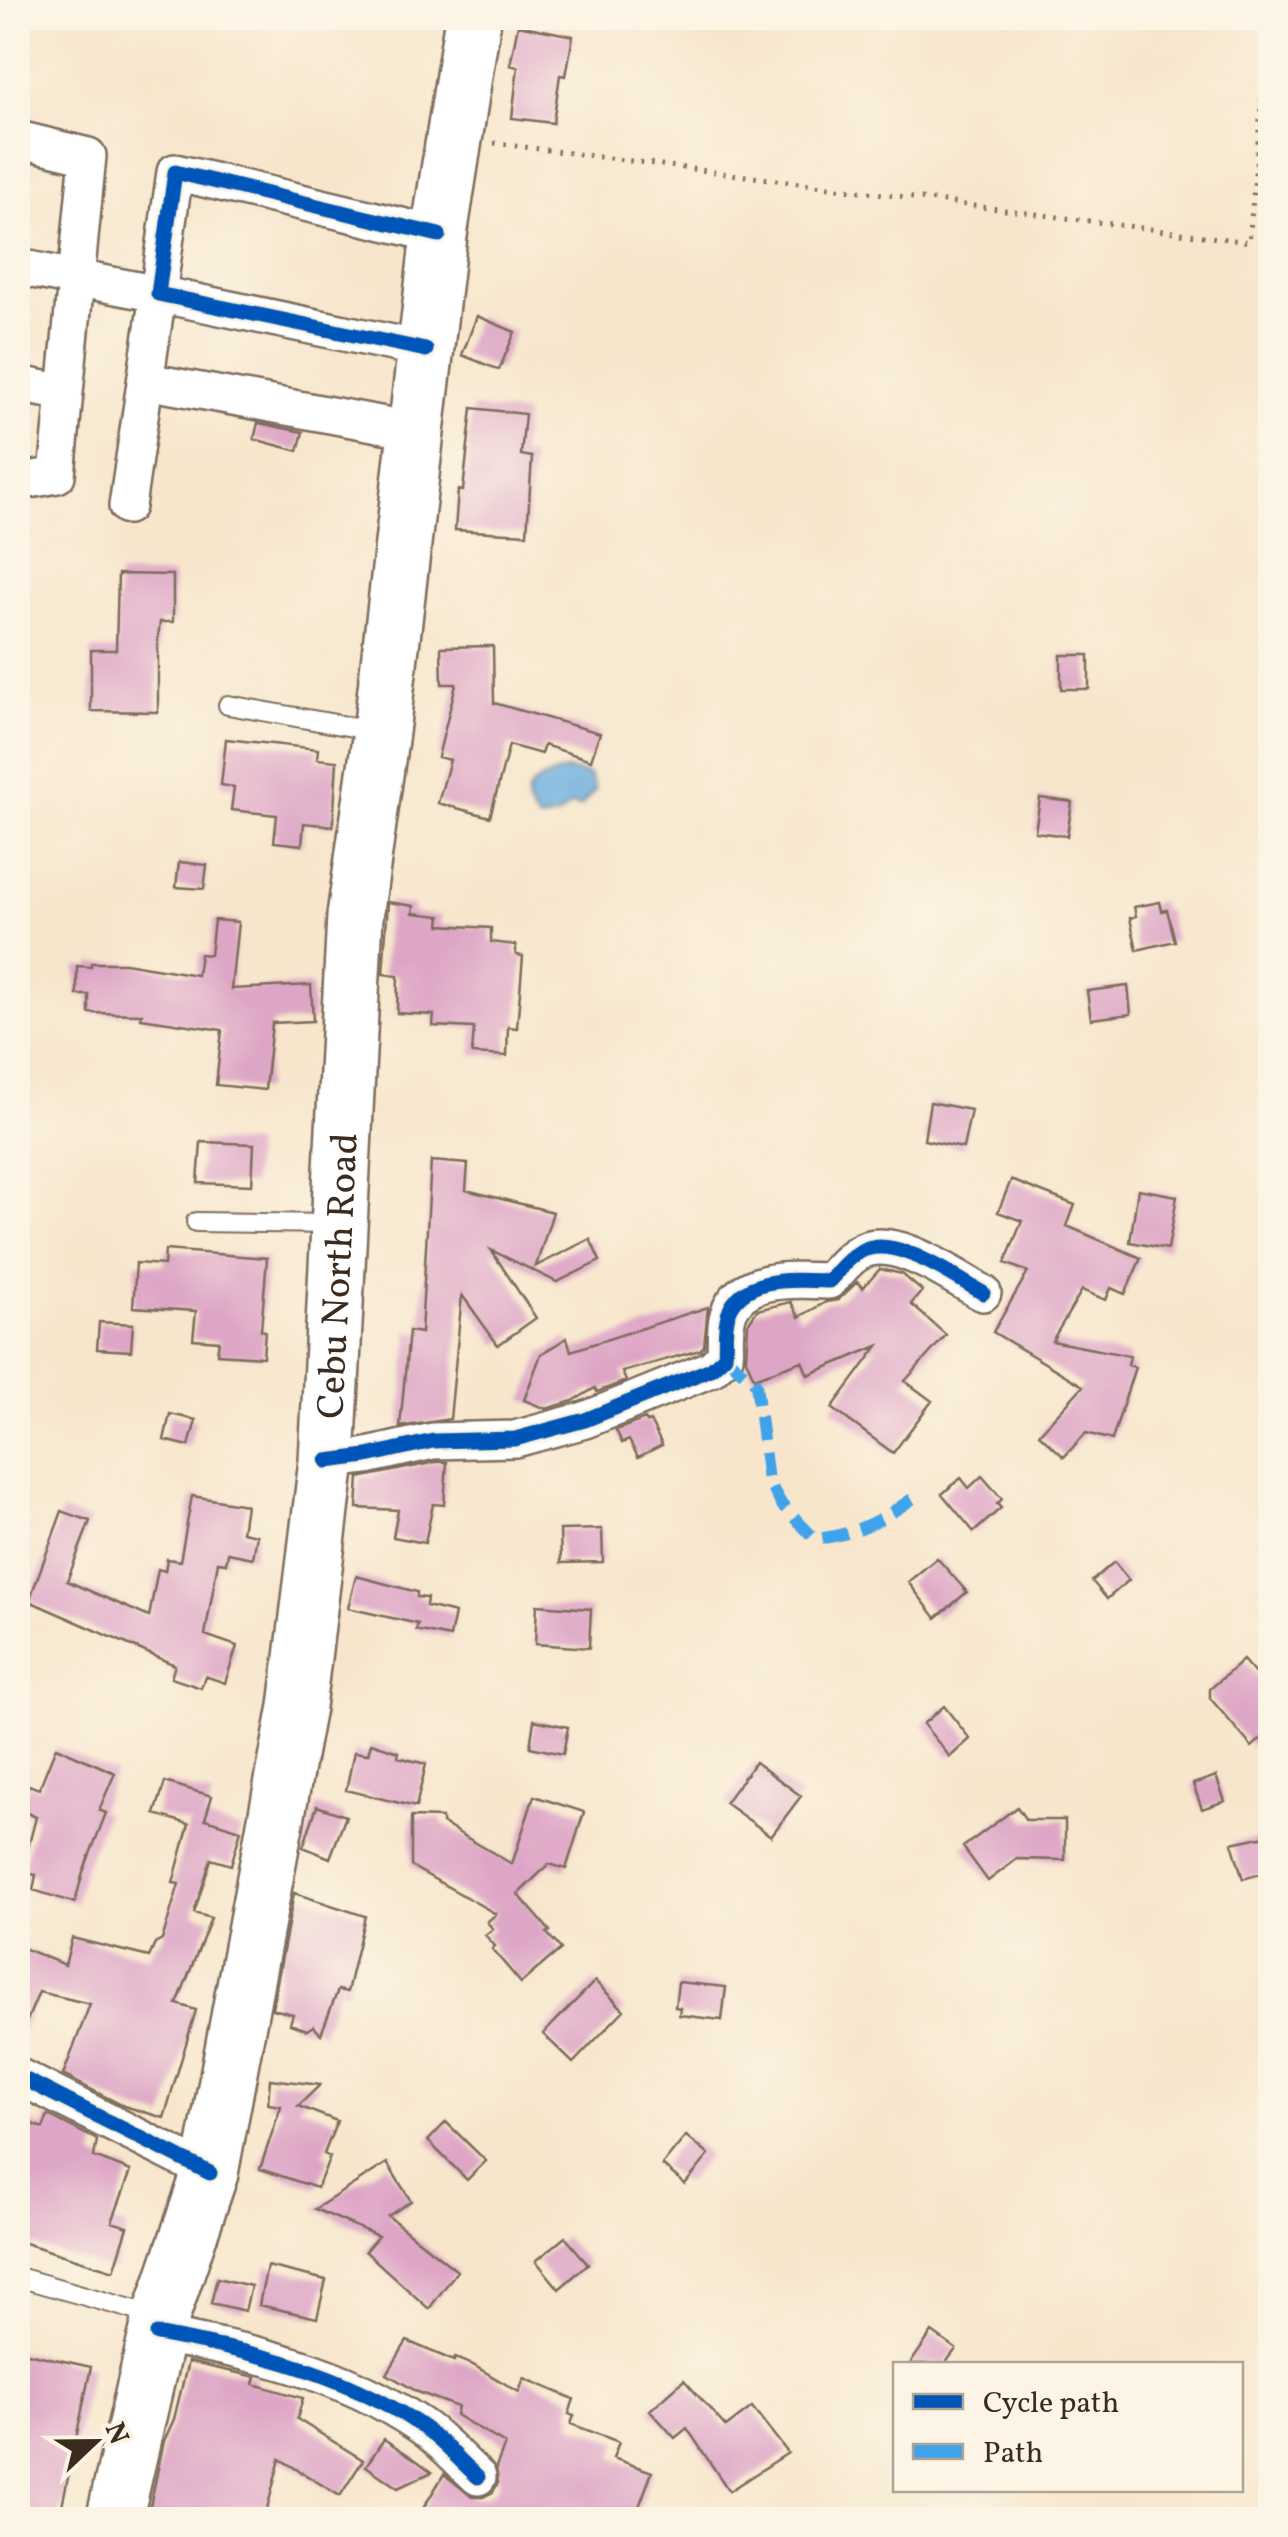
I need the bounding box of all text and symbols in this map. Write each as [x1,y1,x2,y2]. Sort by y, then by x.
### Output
street label: Cebu North Road [306,1131,374,1420]
legend [893,2362,1243,2492]
text: Cycle path [983,2383,1119,2425]
north arrow [45,2392,145,2492]
text: N [94,2417,138,2450]
text: Path [983,2433,1043,2475]

